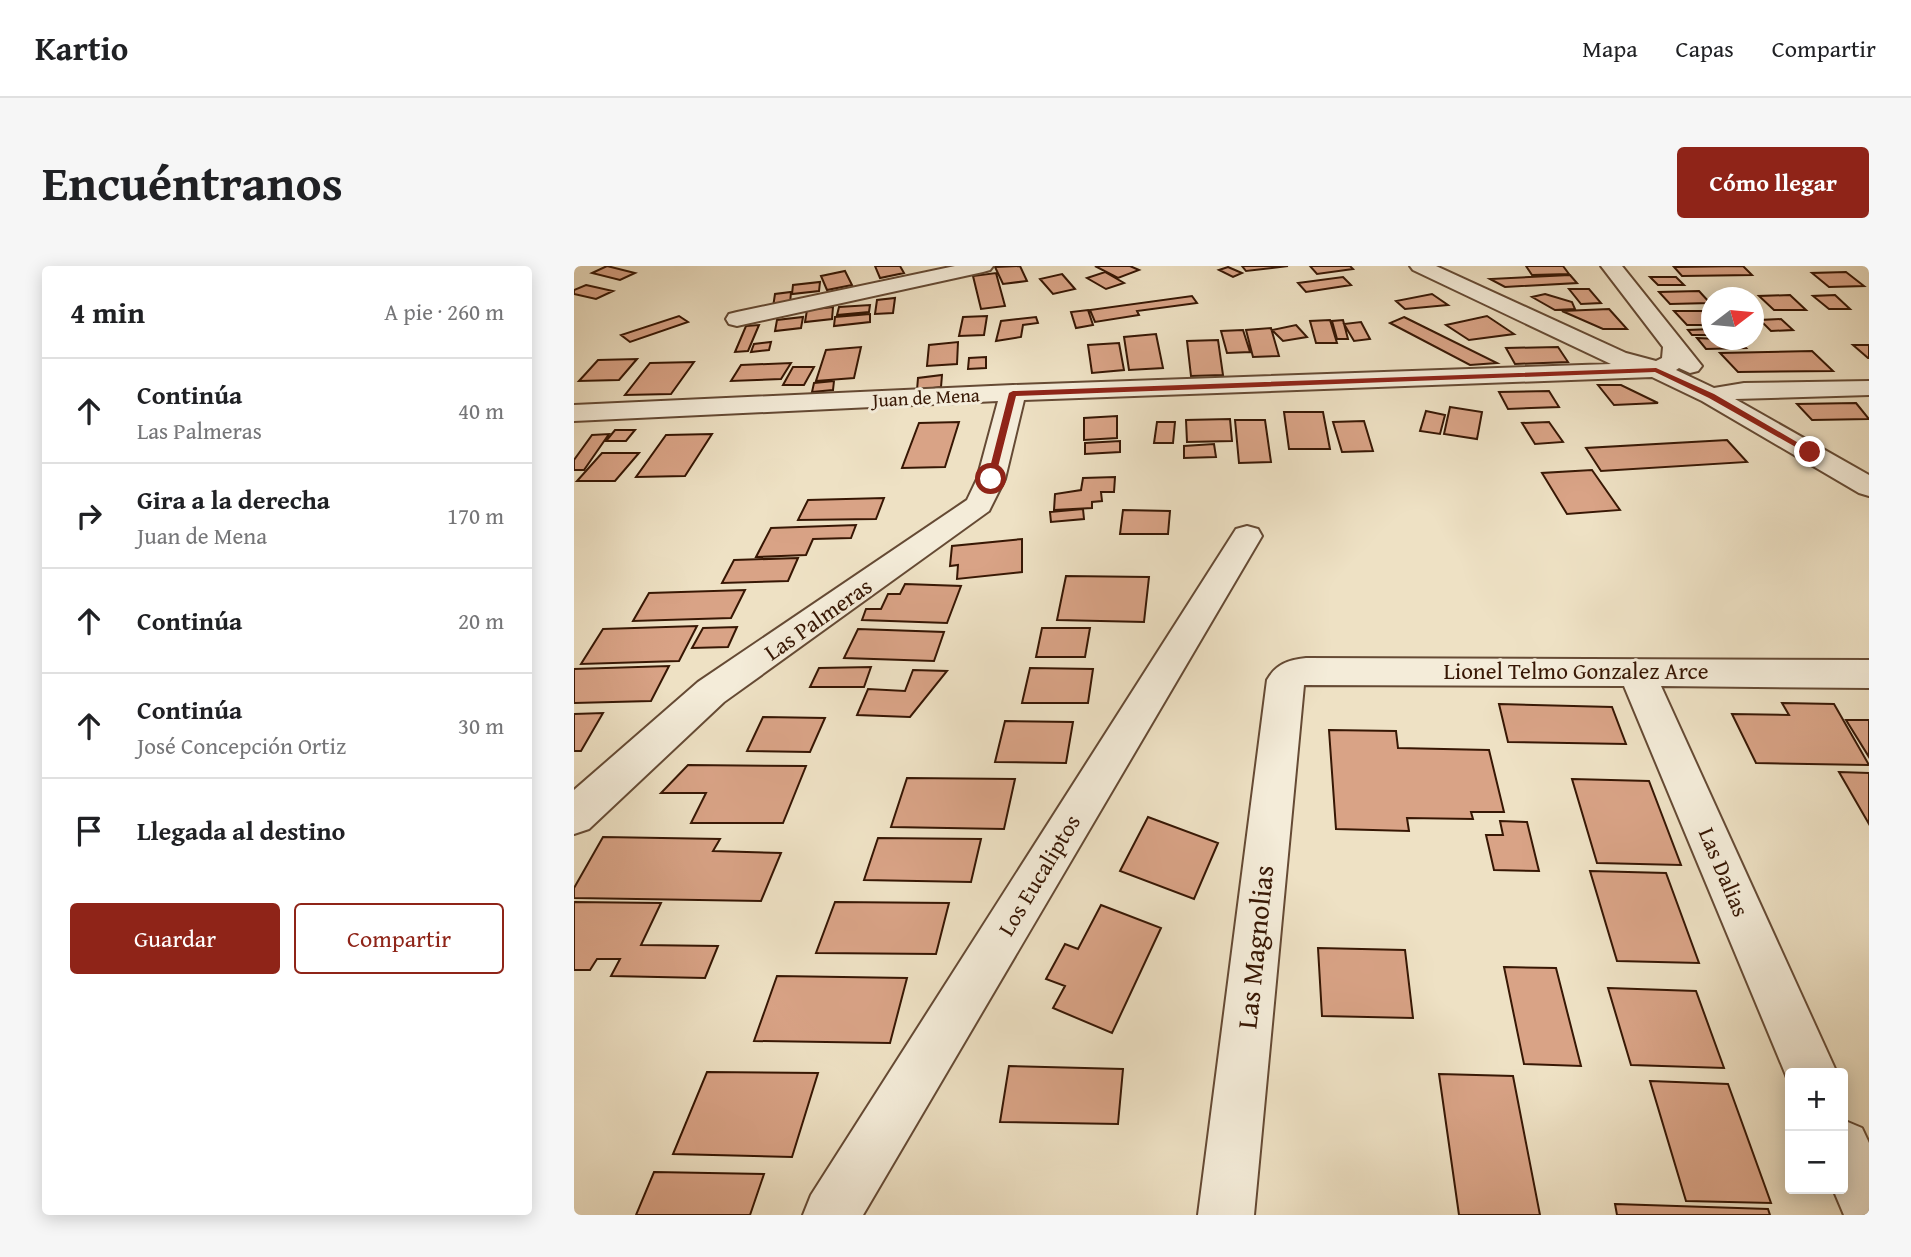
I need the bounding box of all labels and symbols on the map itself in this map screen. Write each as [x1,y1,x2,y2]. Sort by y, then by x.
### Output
north arrow [1701,287,1764,350]
street label: Juan de Mena [870,380,980,414]
route end [1794,436,1825,467]
route start [975,463,1006,494]
street label: Las Palmeras [757,569,878,668]
street label: Lionel Telmo Gonzalez Arce [1443,654,1709,687]
street label: Los Eucaliptos [989,808,1088,942]
street label: Las Dalias [1691,822,1758,922]
street label: Las Magnolias [1226,863,1283,1031]

